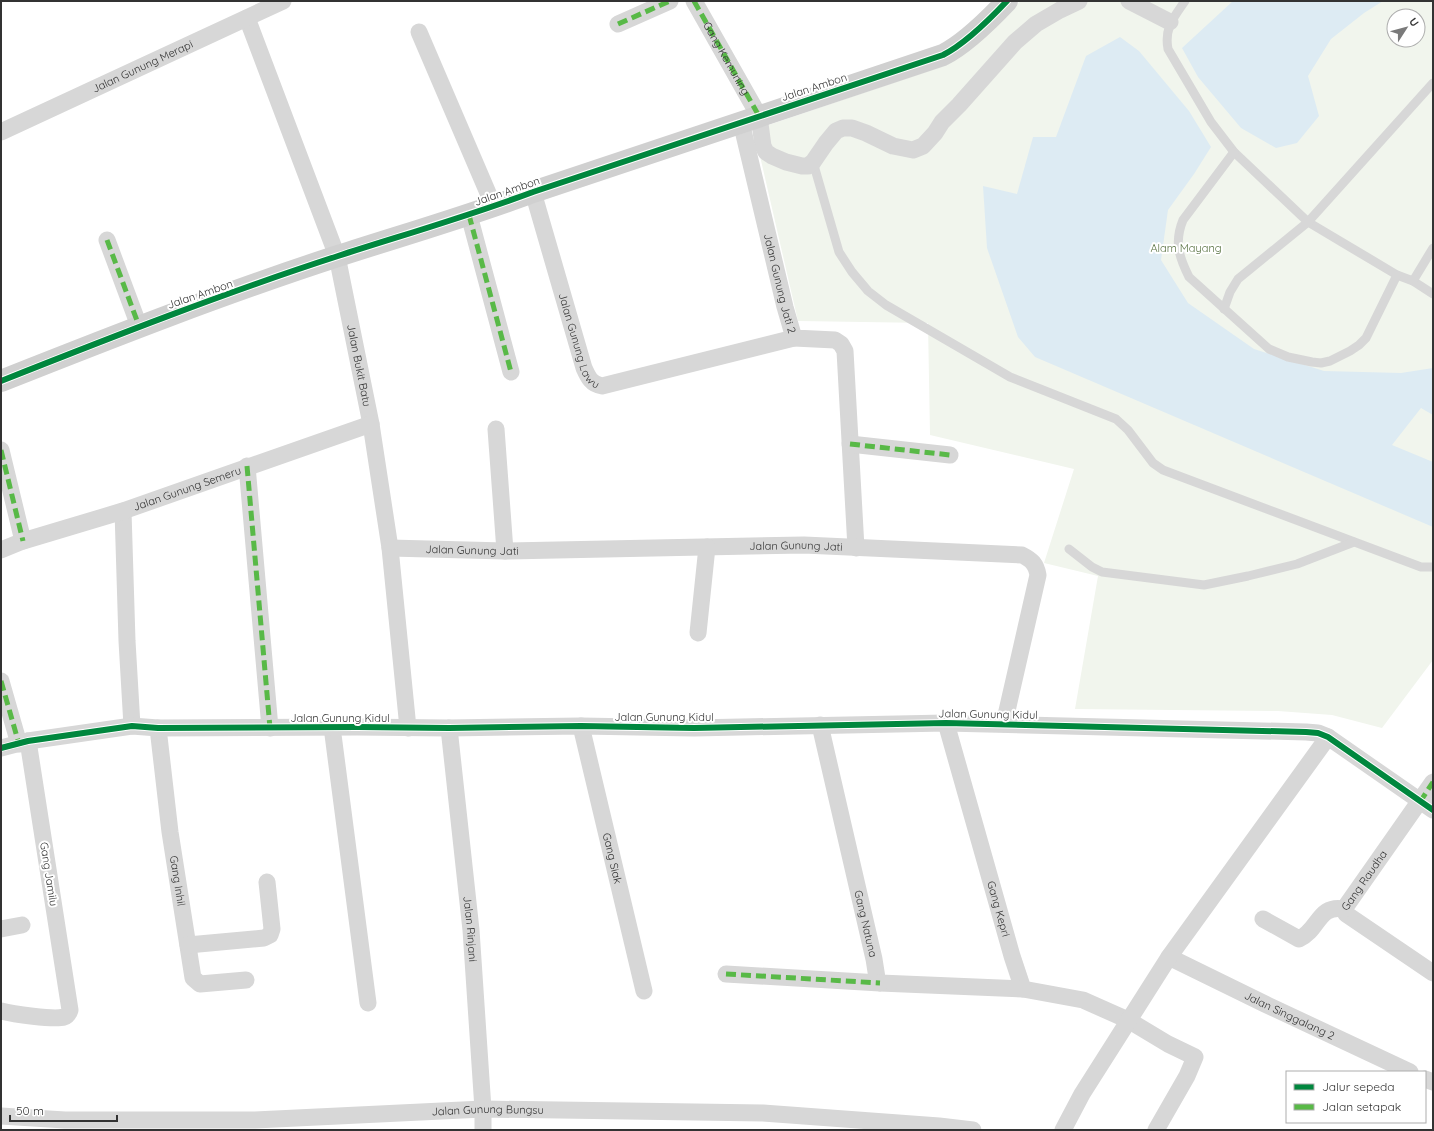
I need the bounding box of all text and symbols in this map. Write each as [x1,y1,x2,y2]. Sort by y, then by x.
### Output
north arrow [1386,8,1426,48]
text: U [1406,15,1422,29]
street label: Gang Kemuning [700,19,753,98]
street label: Jalan Gunung Merapi [90,37,195,96]
street label: Jalan Ambon [779,70,849,104]
street label: Jalan Ambon [472,173,542,209]
street label: Jalan Gunung Jati 2 [761,232,799,335]
park label: Alam Mayang [1150,241,1222,255]
street label: Jalan Ambon [165,276,235,312]
street label: Jalan Gunung Lawu [556,291,602,392]
street label: Jalan Bukit Batu [344,323,374,408]
street label: Jalan Gunung Semeru [131,463,243,514]
street label: Jalan Gunung Jati [749,538,843,554]
street label: Jalan Gunung Jati [425,542,519,558]
street label: Jalan Gunung Kidul [938,706,1038,722]
street label: Jalan Gunung Kidul [614,710,714,724]
street label: Jalan Gunung Kidul [290,711,390,725]
street label: Gang Siak [600,831,625,885]
street label: Gang Jamilu [37,841,61,907]
street label: Gang Raudha [1338,847,1390,913]
street label: Gang Inhil [167,854,189,907]
street label: Gang Kepri [984,879,1013,938]
street label: Gang Natuna [851,889,880,959]
street label: Jalan Rinjani [460,895,480,962]
street label: Jalan Singgalang 2 [1242,988,1337,1043]
legend [1286,1071,1426,1123]
text: Jalur sepeda [1322,1079,1395,1094]
scale bar [10,1097,117,1123]
text: Jalan setapak [1322,1099,1401,1114]
street label: Jalan Gunung Bungsu [431,1102,544,1118]
text: 50 m [16,1103,44,1118]

